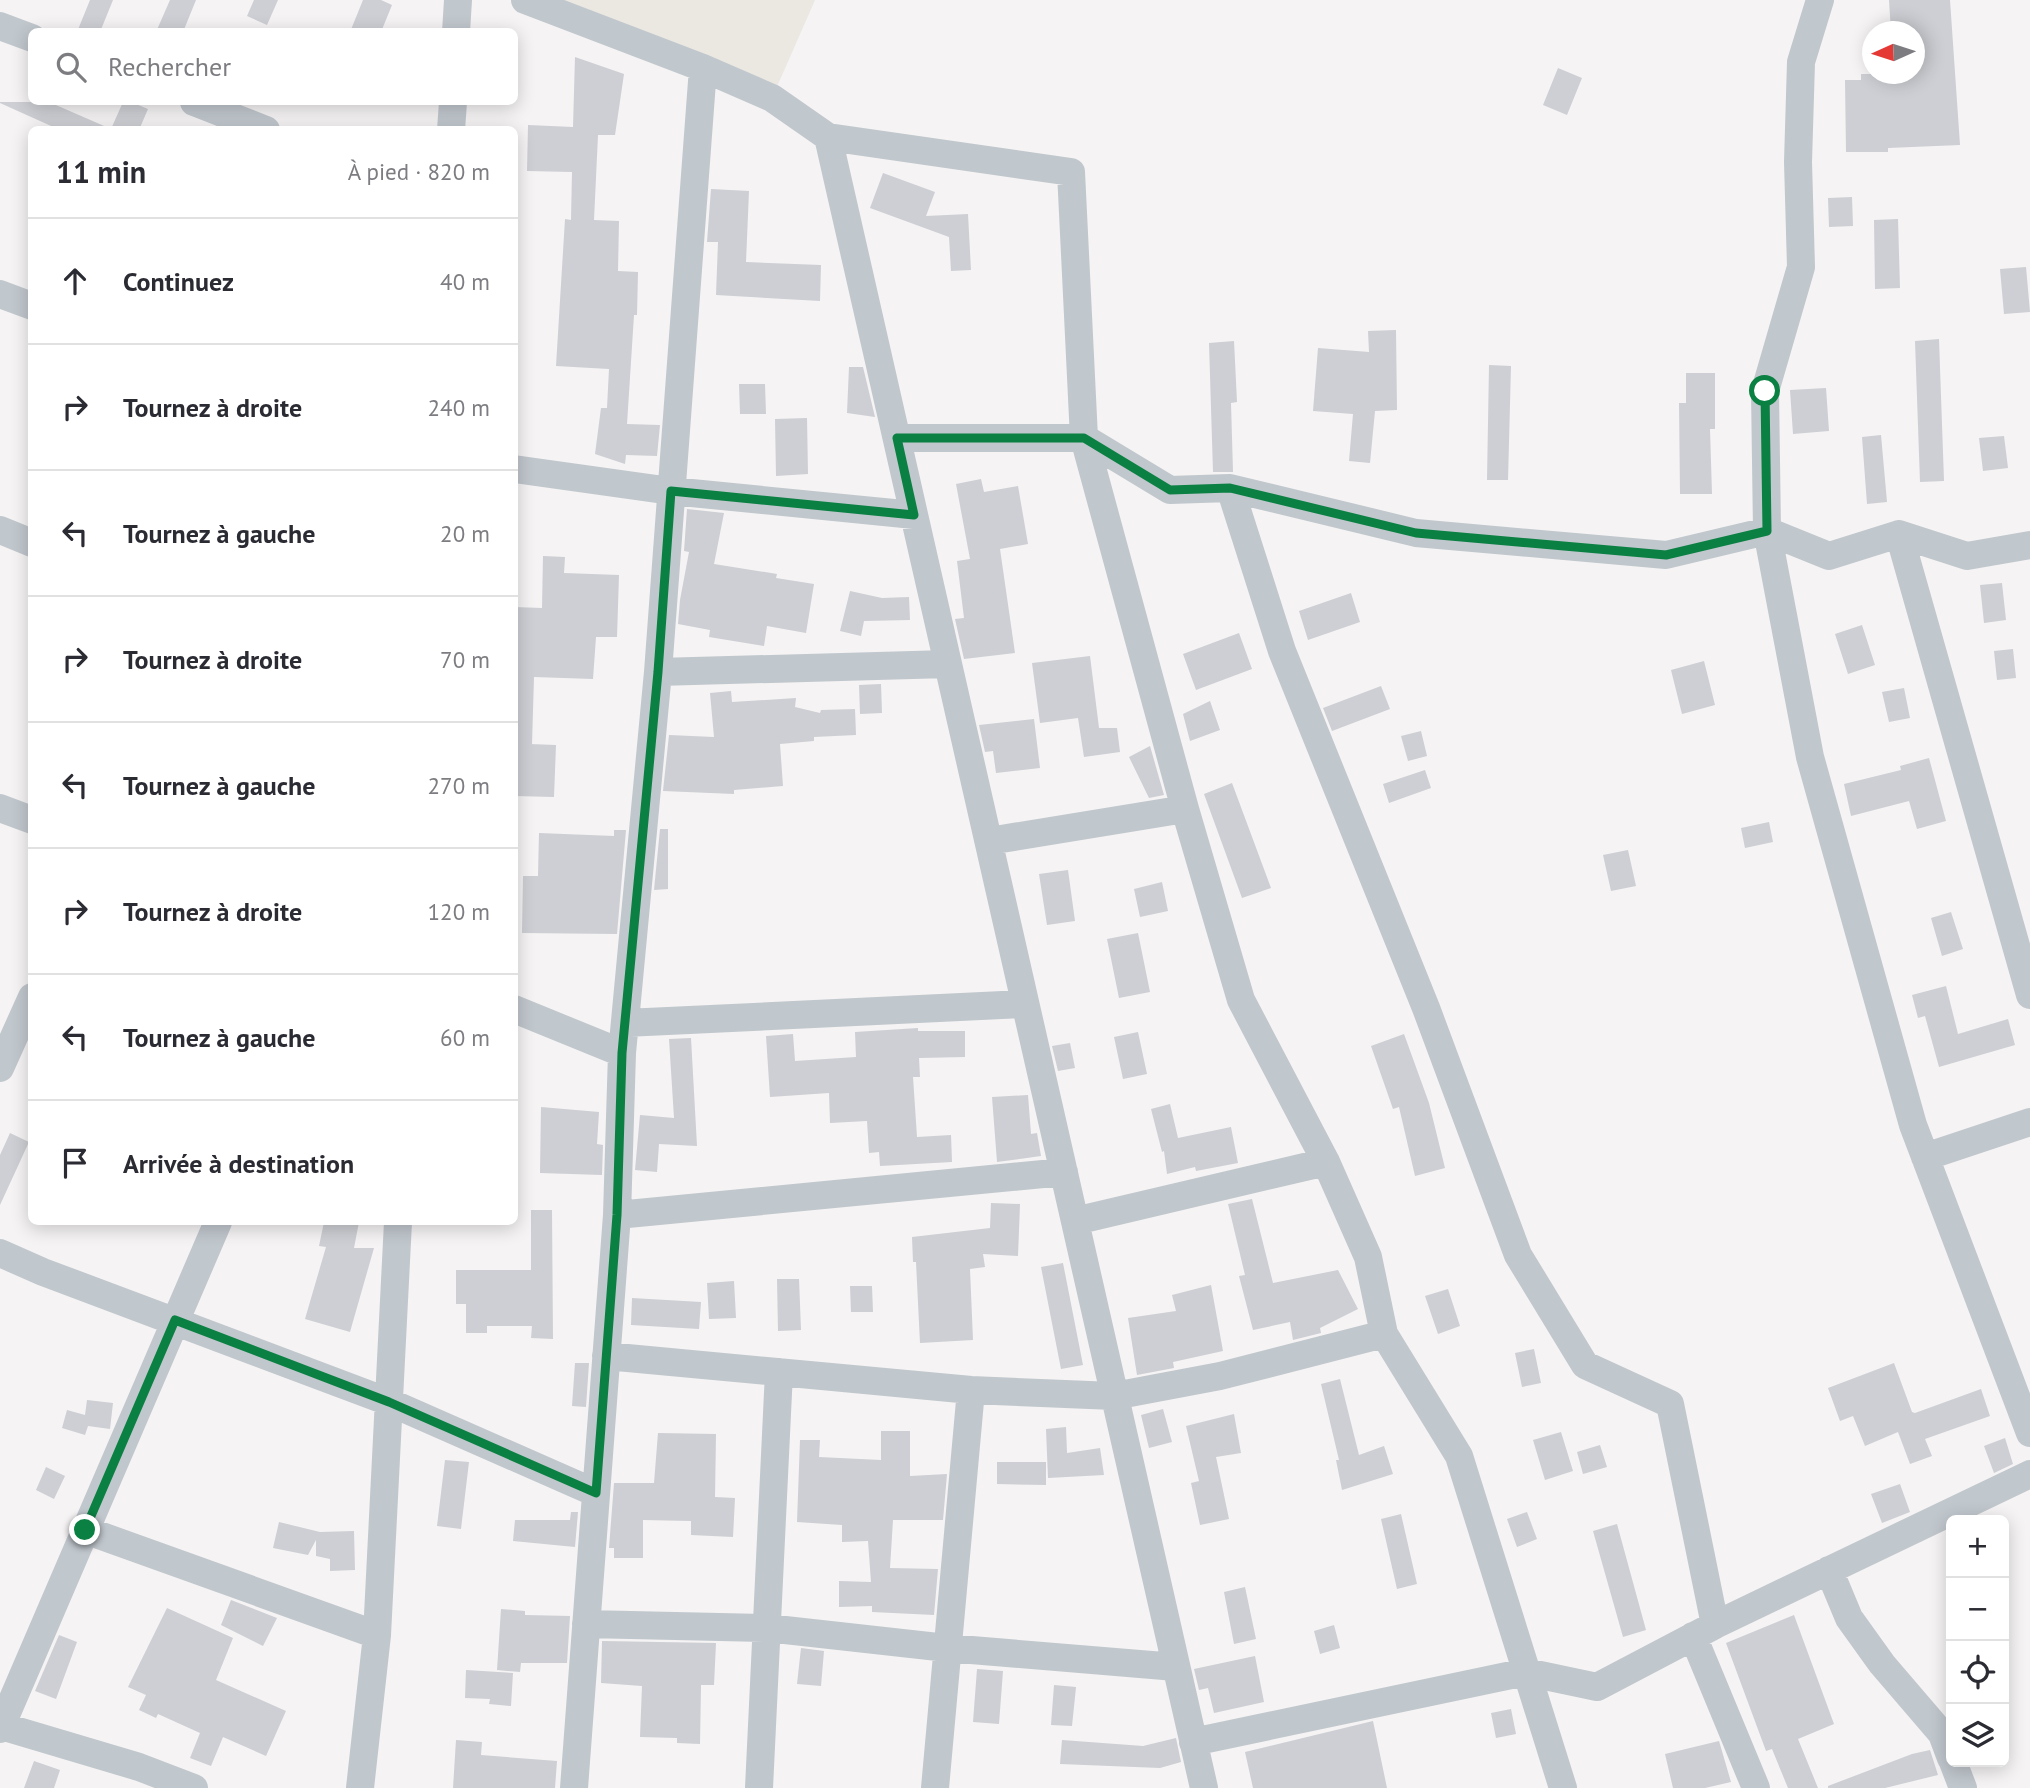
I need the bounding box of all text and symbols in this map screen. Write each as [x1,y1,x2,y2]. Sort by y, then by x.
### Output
north arrow [1862,21,1925,84]
search box [28,28,518,105]
icon: search [52,48,90,86]
text: Rechercher [108,50,231,83]
text: 11 min [56,152,146,191]
text: À pied · 820 m [348,157,490,186]
icon: ahead [56,262,94,300]
text: Continuez [123,265,234,298]
text: 40 m [440,267,490,296]
route start [1749,375,1780,406]
icon: right [56,388,94,426]
text: Tournez à droite [123,391,302,424]
text: 240 m [428,393,490,422]
icon: left [56,514,94,552]
text: Tournez à gauche [123,517,315,550]
text: 20 m [440,519,490,548]
icon: right [56,640,94,678]
text: Tournez à droite [123,643,302,676]
text: 70 m [440,645,490,674]
icon: left [56,766,94,804]
text: Tournez à gauche [123,769,315,802]
text: 270 m [428,771,490,800]
icon: right [56,892,94,930]
text: Tournez à droite [123,895,302,928]
text: 120 m [428,897,490,926]
icon: left [56,1018,94,1056]
text: Tournez à gauche [123,1021,315,1054]
text: 60 m [440,1023,490,1052]
icon: arrive [56,1144,94,1182]
text: Arrivée à destination [123,1147,354,1180]
route end [69,1514,100,1545]
map controls [1946,1515,2009,1767]
button: + [1946,1515,2009,1578]
button: − [1946,1578,2009,1641]
button: locate [1946,1641,2009,1704]
button: layers [1946,1704,2009,1767]

